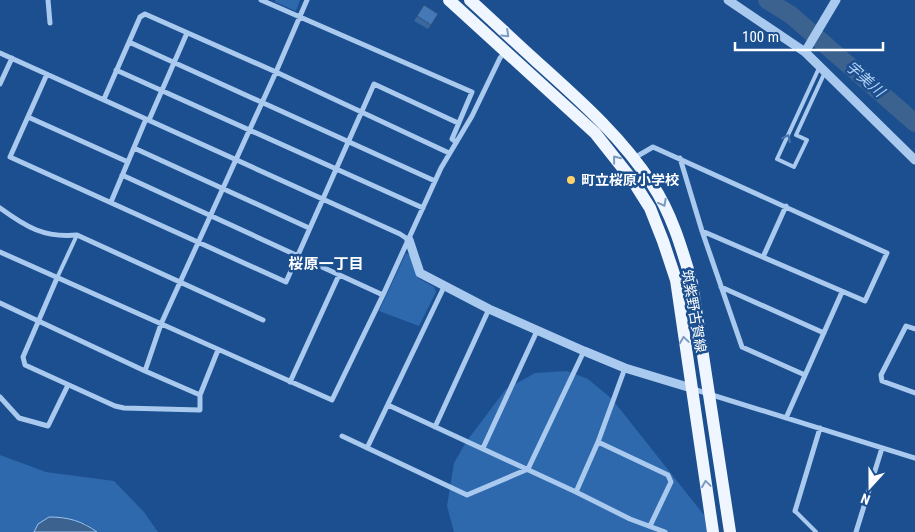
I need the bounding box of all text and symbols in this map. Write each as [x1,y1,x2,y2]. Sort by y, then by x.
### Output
scale bar [735,20,882,52]
one-way arrow [500,28,509,37]
text: 100 m [742,28,779,46]
water label: 宇美川 [842,57,889,102]
one-way arrow [781,134,792,143]
one-way arrow [612,155,621,164]
place label: 町立桜原小学校 [581,172,679,188]
marker: 町立桜原小学校 [565,174,577,186]
one-way arrow [657,198,667,207]
district label: 桜原一丁目 [288,255,364,273]
street label: 筑紫野古賀線 [679,268,709,354]
one-way arrow [680,336,690,345]
north arrow [845,462,895,512]
one-way arrow [701,479,711,488]
text: N [858,490,872,508]

